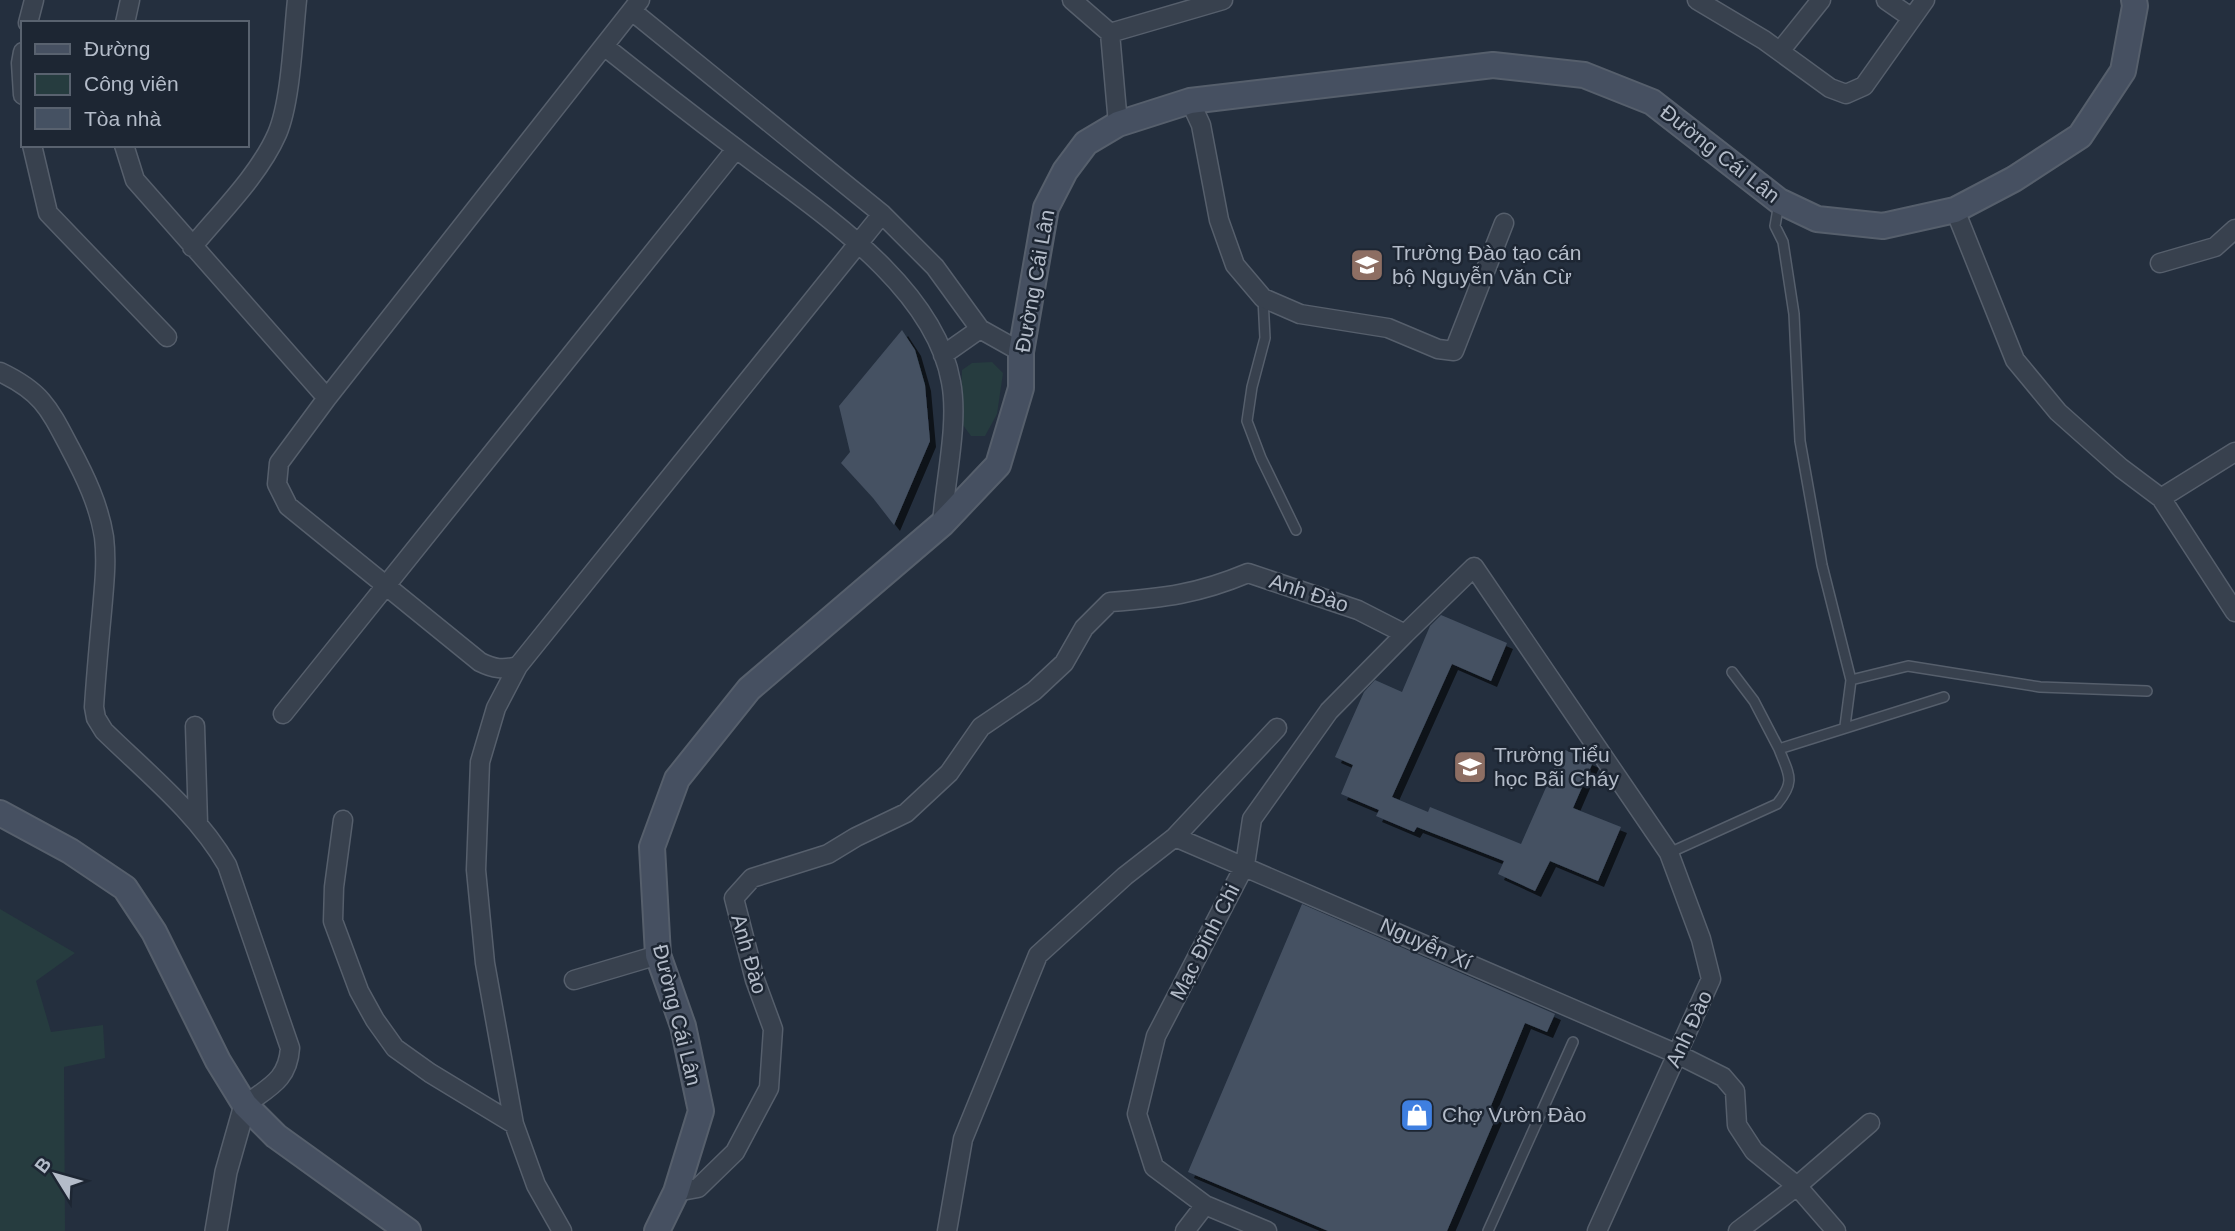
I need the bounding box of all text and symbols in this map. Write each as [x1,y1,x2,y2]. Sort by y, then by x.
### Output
legend [21,21,248,147]
text: Đường [84,37,150,60]
text: Công viên [84,72,179,95]
street label: Đường Cái Lân [1656,100,1784,207]
text: Tòa nhà [84,107,161,130]
street label: Đường Cái Lân [1011,208,1058,354]
place label: Trường Đào tạo cán bộ Nguyễn Văn Cừ [1392,241,1581,288]
school or university icon: Trường Đào tạo cán bộ Nguyễn Văn Cừ [1348,246,1386,284]
street label: Anh Đào [1267,569,1352,616]
place label: Trường Tiểu học Bãi Cháy [1494,743,1619,790]
school or university icon: Trường Tiểu học Bãi Cháy [1451,748,1489,786]
street label: Mạc Đĩnh Chi [1165,880,1244,1004]
street label: Anh Đào [727,911,772,996]
street label: Nguyễn Xí [1377,913,1476,974]
street label: Đường Cái Lân [649,942,706,1088]
street label: Anh Đào [1661,987,1716,1071]
shop icon: Chợ Vườn Đào [1398,1096,1436,1134]
place label: Chợ Vườn Đào [1442,1103,1586,1126]
north arrow [21,1140,91,1210]
text: B [30,1153,55,1177]

